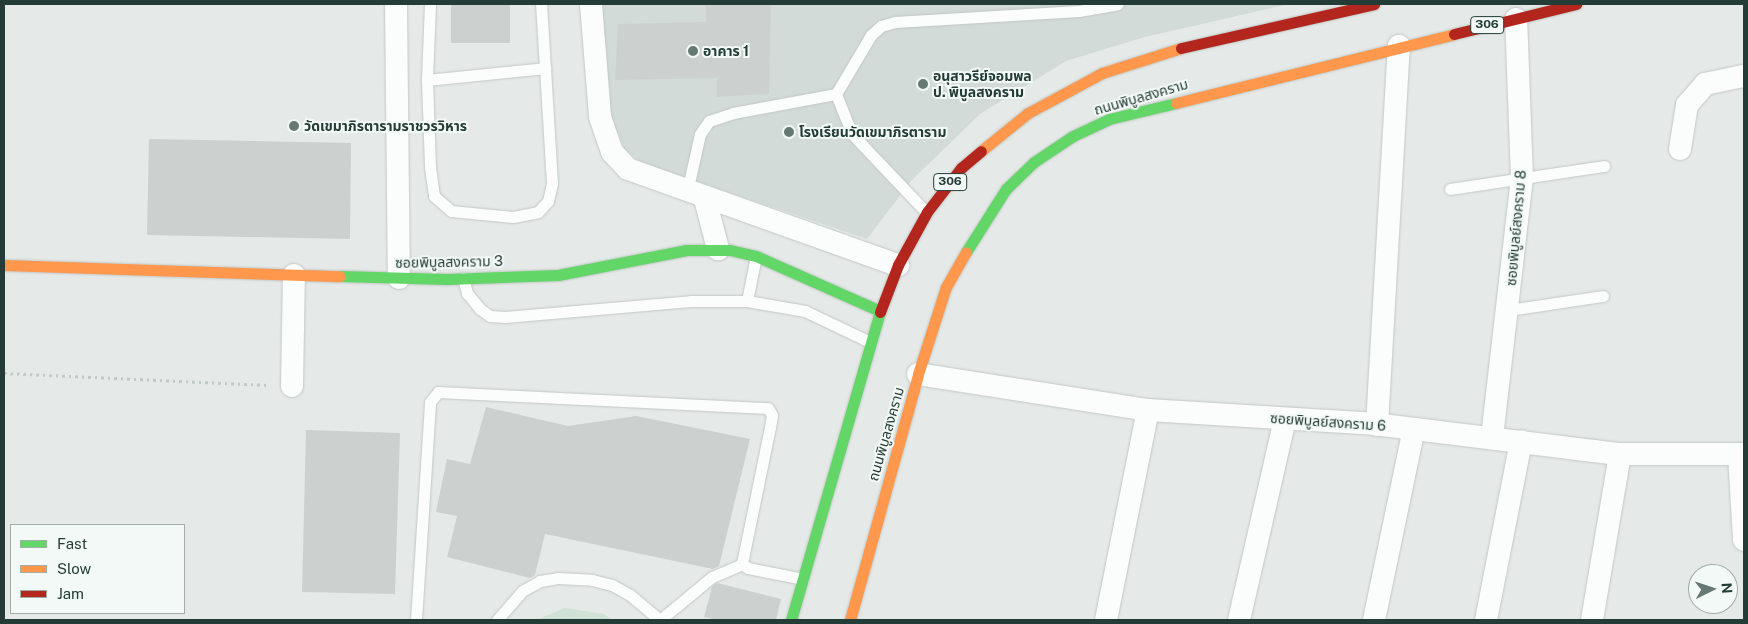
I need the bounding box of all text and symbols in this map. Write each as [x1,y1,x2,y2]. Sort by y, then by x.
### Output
road number: 306 [1470,16,1504,34]
place label: อาคาร 1 [703,43,749,59]
marker: อาคาร 1 [687,45,699,57]
place label: อนุสาวรีย์จอมพล ป. พิบูลสงคราม [933,68,1032,100]
street label: ถนนพิบูลสงคราม [1092,76,1190,118]
marker: อนุสาวรีย์จอมพล ป. พิบูลสงคราม [917,78,929,90]
place label: วัดเขมาภิรตารามราชวรวิหาร [304,118,467,134]
marker: วัดเขมาภิรตารามราชวรวิหาร [288,120,300,132]
place label: โรงเรียนวัดเขมาภิรตาราม [799,124,946,140]
marker: โรงเรียนวัดเขมาภิรตาราม [783,126,795,138]
street label: ซอยพิบูลย์สงคราม 8 [1503,169,1529,287]
road number: 306 [932,172,968,192]
street label: ซอยพิบูลสงคราม 3 [395,253,503,271]
street label: ถนนพิบูลสงคราม [865,385,907,483]
street label: ซอยพิบูลย์สงคราม 6 [1270,410,1386,434]
legend [10,524,185,614]
text: Fast [57,535,87,552]
text: Slow [57,560,91,577]
north arrow [1688,564,1738,614]
text: N [1719,582,1735,594]
text: Jam [57,585,84,602]

